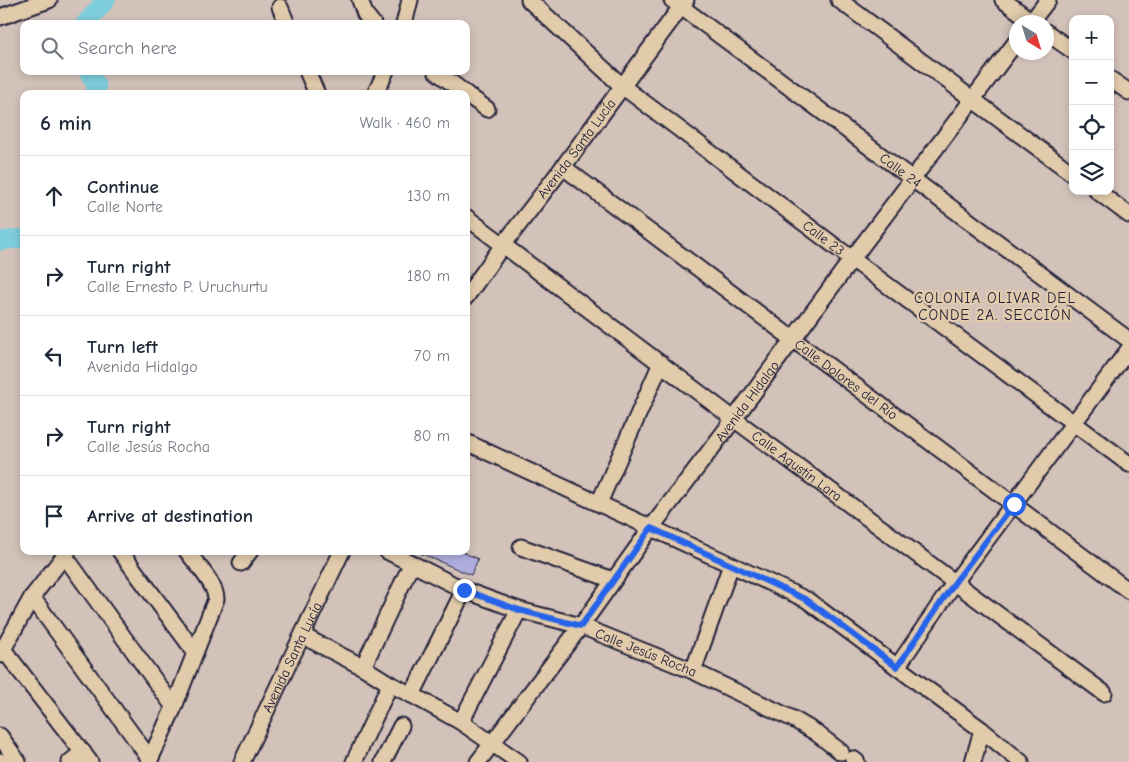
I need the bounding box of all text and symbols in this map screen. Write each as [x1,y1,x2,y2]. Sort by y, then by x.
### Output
north arrow [1009,15,1054,60]
map controls [1069,15,1114,195]
button: + [1069,15,1114,60]
search box [20,20,470,75]
icon: search [38,34,66,62]
text: Search here [78,37,177,59]
button: − [1069,60,1114,105]
street label: Avenida Santa Lucía [533,95,619,202]
button: locate [1069,105,1114,150]
text: 6 min [40,111,92,135]
text: Walk · 460 m [359,114,450,132]
street label: Calle 24 [876,149,925,191]
button: layers [1069,150,1114,195]
text: Continue [87,176,159,198]
icon: ahead [40,182,68,210]
text: 130 m [407,187,450,205]
text: Calle Norte [87,198,163,216]
street label: Calle 23 [799,216,848,259]
text: Turn right [87,256,171,278]
icon: right [40,262,68,290]
text: 180 m [407,267,450,285]
text: Calle Ernesto P. Uruchurtu [87,278,268,296]
district label: COLONIA OLIVAR DEL CONDE 2A. SECCIÓN [914,289,1076,324]
street label: Calle Dolores del Río [791,335,901,423]
text: Turn left [87,336,158,358]
icon: left [40,342,68,370]
text: 70 m [414,347,450,365]
street label: Avenida Hidalgo [711,357,783,445]
text: Avenida Hidalgo [87,358,198,376]
text: Turn right [87,416,171,438]
icon: right [40,422,68,450]
text: 80 m [413,427,450,445]
street label: Calle Agustín Lara [748,427,846,505]
text: Calle Jesús Rocha [87,438,210,456]
route start [1003,493,1026,516]
icon: arrive [40,502,68,530]
text: Arrive at destination [87,505,253,527]
route end [453,579,476,602]
street label: Avenida Santa Lucía [258,599,325,715]
street label: Calle Jesús Rocha [593,624,699,680]

